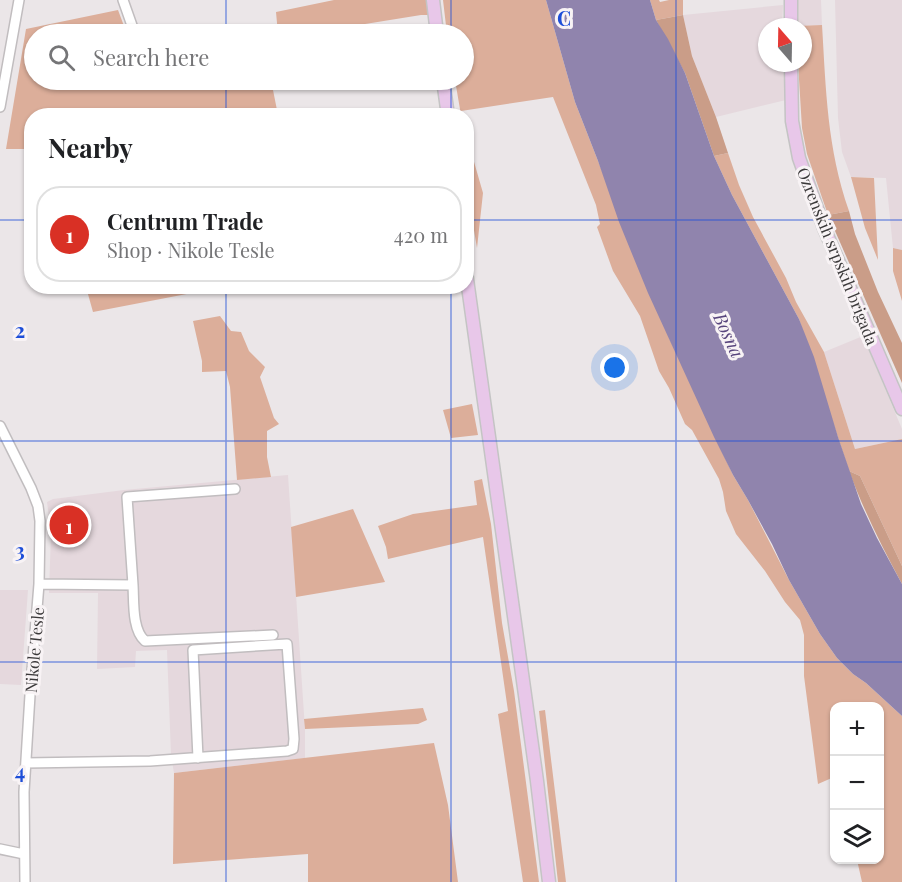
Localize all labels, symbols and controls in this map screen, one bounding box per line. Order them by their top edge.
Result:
text: C [557,4,571,31]
north arrow [758,18,812,72]
search box [24,24,474,90]
icon: search [45,41,78,74]
text: Search here [93,42,209,72]
text: Nearby [48,130,133,165]
street label: Ozrenskih srpskih brigada [793,164,883,348]
text: Centrum Trade [107,206,263,236]
text: 1 [66,221,73,248]
text: 420 m [394,221,448,248]
text: Shop · Nikole Tesle [107,236,275,263]
water label: Bosna [708,308,750,361]
text: 2 [15,316,25,343]
your location [600,353,629,382]
pin: 1 [50,502,88,548]
text: 3 [15,536,25,563]
street label: Nikole Tesle [20,606,48,694]
map controls [830,702,884,864]
button: + [830,702,884,756]
button: − [830,756,884,810]
text: 4 [15,757,25,784]
button: layers [830,810,884,864]

